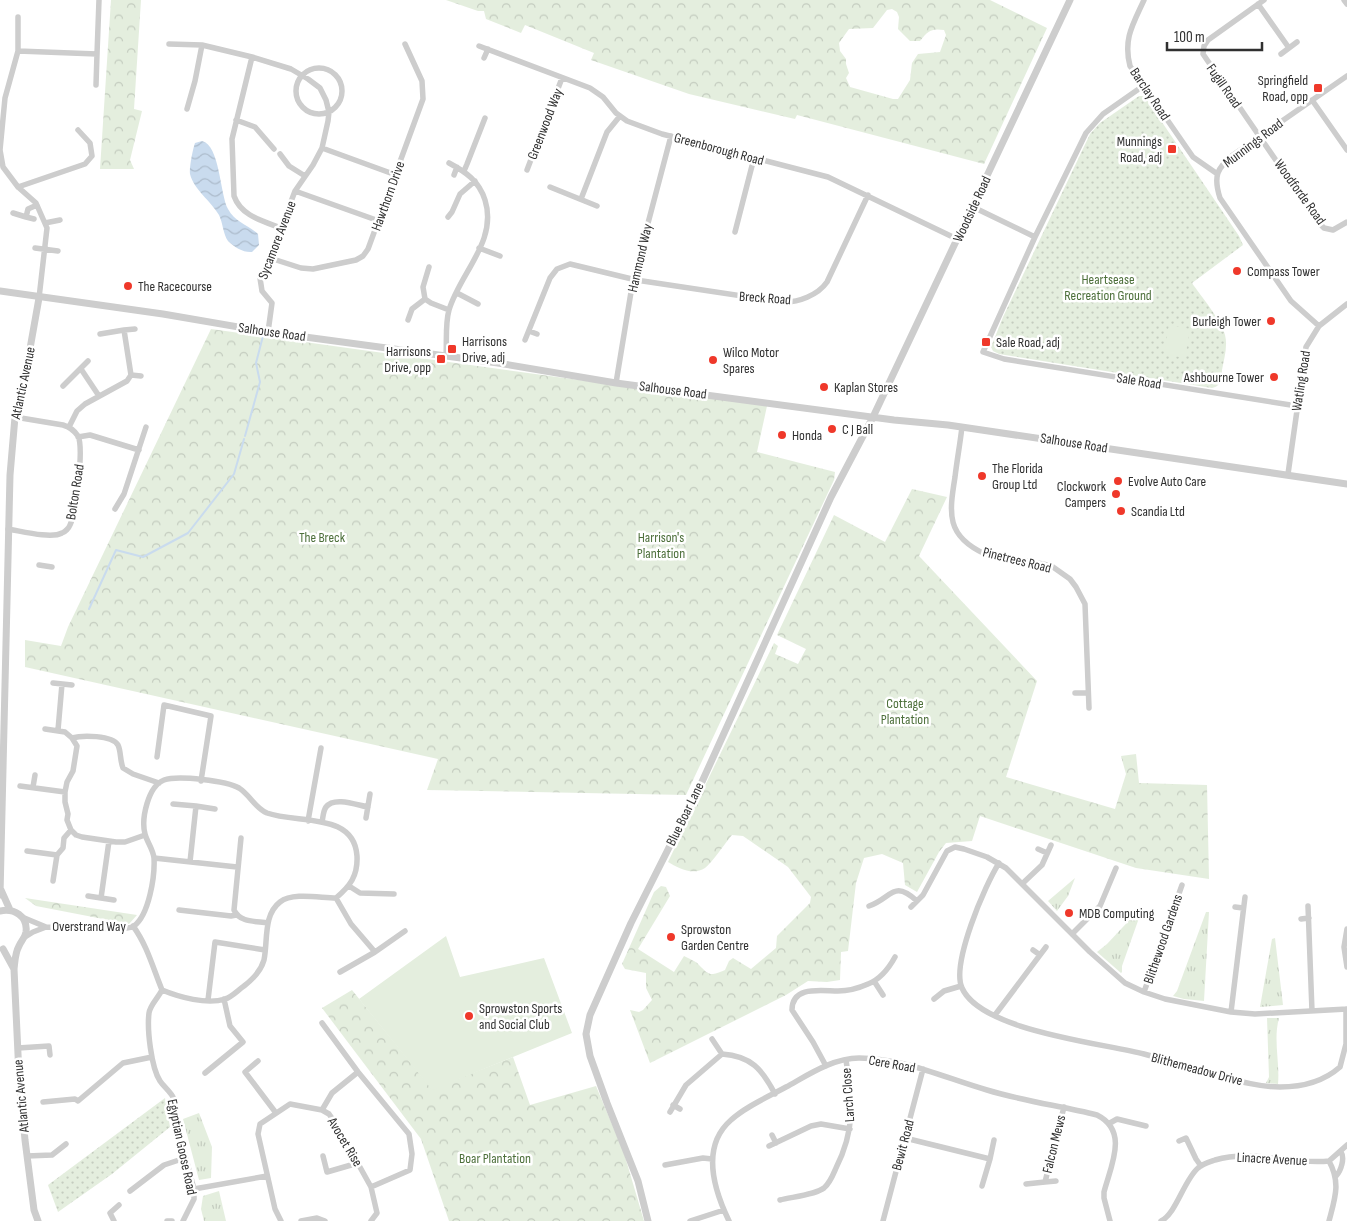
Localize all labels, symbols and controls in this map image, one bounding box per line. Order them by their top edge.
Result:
scale bar [1167,20,1262,52]
text: 100 m [1174,28,1205,47]
street label: Fugill Road [1203,61,1245,112]
street label: Barclay Road [1126,64,1174,124]
place label: Springfield Road, opp [1258,72,1308,105]
marker: Springfield Road, opp [1312,82,1324,94]
street label: Greenwood Way [524,85,567,162]
street label: Munnings Road [1220,115,1287,171]
street label: Greenborough Road [672,129,766,169]
place label: Munnings Road, adj [1117,133,1162,166]
marker: Munnings Road, adj [1166,143,1178,155]
street label: Woodforde Road [1271,156,1330,228]
street label: Hawthorn Drive [368,159,408,233]
street label: Woodside Road [949,173,995,245]
street label: Sycamore Avenue [254,198,300,282]
street label: Hammond Way [624,222,656,294]
place label: Compass Tower [1247,263,1320,280]
marker: Compass Tower [1231,265,1243,277]
park label: Heartsease Recreation Ground [1064,271,1152,304]
place label: The Racecourse [138,278,212,295]
marker: The Racecourse [122,280,134,292]
street label: Breck Road [738,288,792,308]
place label: Burleigh Tower [1192,313,1261,330]
marker: Burleigh Tower [1265,315,1277,327]
street label: Salhouse Road [237,319,307,345]
place label: Harrisons Drive, adj [462,333,507,366]
place label: Sale Road, adj [996,334,1060,351]
marker: Sale Road, adj [980,336,992,348]
place label: Harrisons Drive, opp [384,343,431,376]
marker: Harrisons Drive, adj [446,343,458,355]
place label: Wilco Motor Spares [723,344,779,377]
street label: Atlantic Avenue [7,345,39,422]
street label: Watling Road [1288,349,1314,412]
marker: Harrisons Drive, opp [435,353,447,365]
marker: Wilco Motor Spares [707,354,719,366]
street label: Sale Road [1115,369,1163,393]
place label: Ashbourne Tower [1183,369,1264,386]
marker: Ashbourne Tower [1268,371,1280,383]
street label: Salhouse Road [638,377,708,403]
place label: Kaplan Stores [834,379,898,396]
marker: Kaplan Stores [818,381,830,393]
place label: C J Ball [842,421,873,438]
marker: C J Ball [826,423,838,435]
place label: Honda [792,427,822,444]
marker: Honda [776,429,788,441]
street label: Salhouse Road [1039,429,1109,457]
place label: The Florida Group Ltd [992,460,1043,493]
street label: Bolton Road [62,463,88,521]
marker: The Florida Group Ltd [976,470,988,482]
place label: Evolve Auto Care [1128,473,1206,490]
marker: Evolve Auto Care [1112,475,1124,487]
place label: Clockwork Campers [1057,478,1107,511]
marker: Clockwork Campers [1110,488,1122,500]
place label: Scandia Ltd [1131,503,1185,520]
marker: Scandia Ltd [1115,505,1127,517]
park label: The Breck [299,529,346,546]
park label: Harrison's Plantation [637,529,685,562]
street label: Pinetrees Road [981,543,1053,577]
park label: Cottage Plantation [881,695,929,728]
street label: Blue Boar Lane [662,780,708,848]
street label: Blithewood Gardens [1140,892,1186,986]
place label: MDB Computing [1079,905,1155,922]
marker: MDB Computing [1063,907,1075,919]
street label: Overstrand Way [52,918,126,935]
place label: Sprowston Garden Centre [681,921,749,954]
marker: Sprowston Garden Centre [665,931,677,943]
place label: Sprowston Sports and Social Club [479,1000,562,1033]
marker: Sprowston Sports and Social Club [463,1010,475,1022]
street label: Blithemeadow Drive [1150,1049,1244,1089]
street label: Cere Road [867,1052,917,1077]
street label: Atlantic Avenue [9,1059,33,1134]
street label: Larch Close [838,1067,858,1123]
street label: Egyptian Goose Road [164,1097,200,1197]
street label: Avocet Rise [323,1113,366,1170]
street label: Falcon Mews [1039,1113,1069,1175]
street label: Bewit Road [888,1117,918,1172]
street label: Linacre Avenue [1236,1149,1308,1169]
park label: Boar Plantation [459,1150,531,1167]

